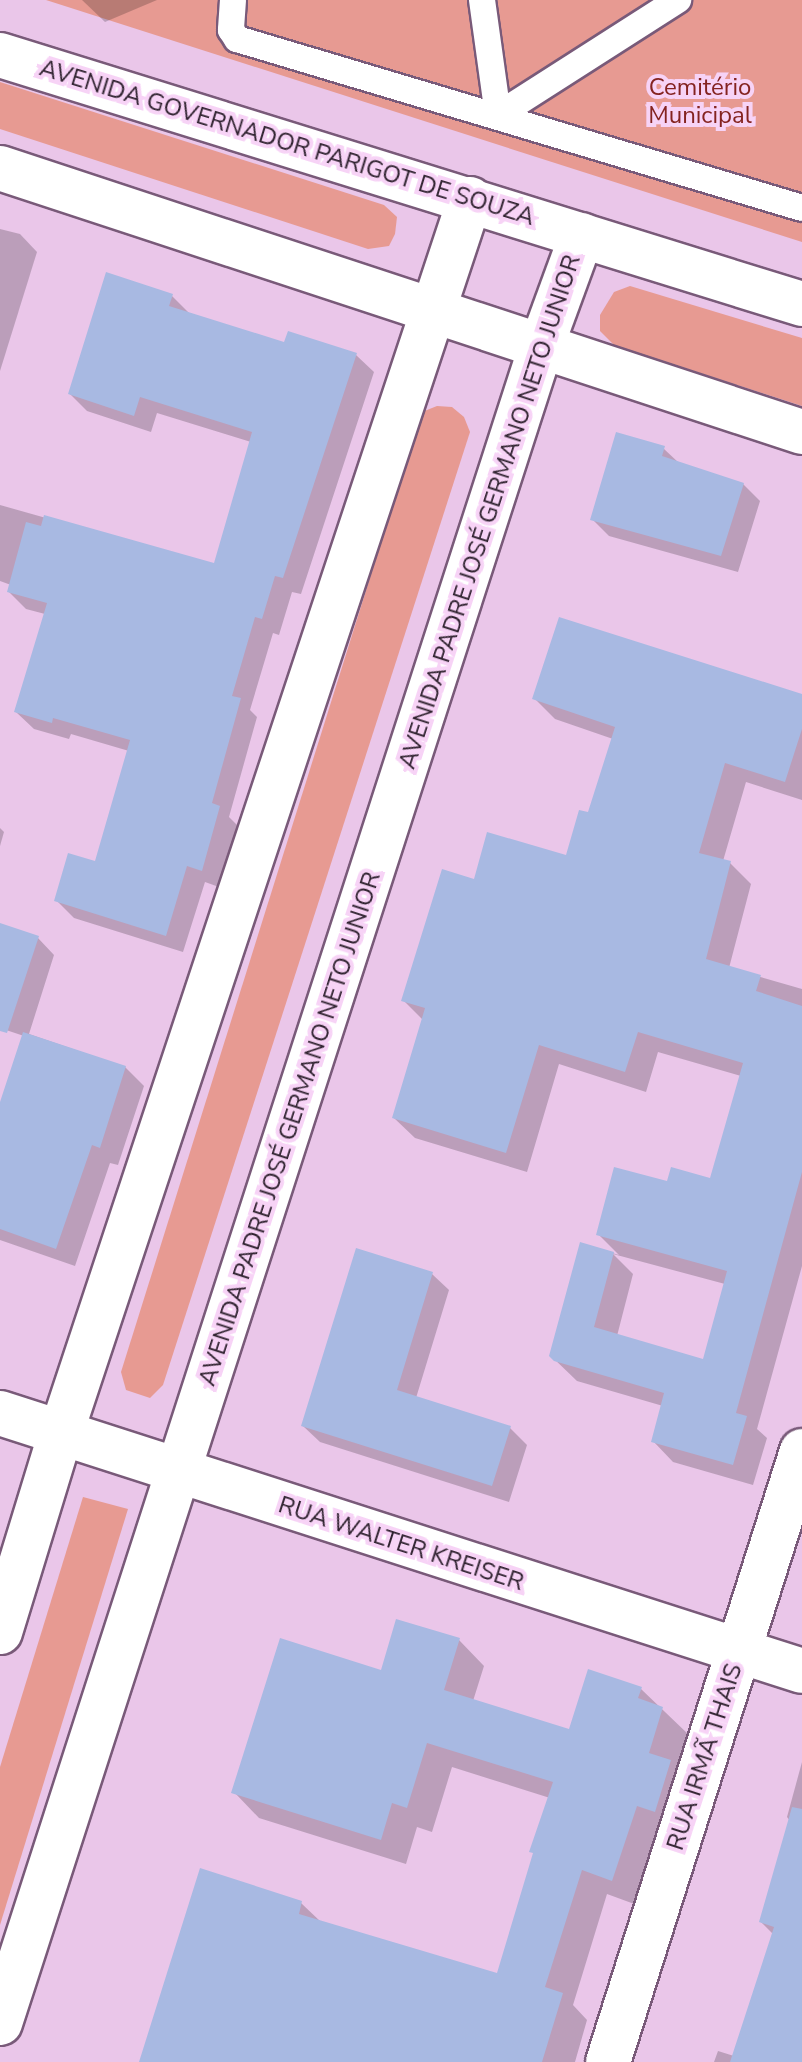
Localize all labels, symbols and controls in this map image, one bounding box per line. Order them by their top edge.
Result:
street label: AVENIDA GOVERNADOR PARIGOT DE SOUZA [36,54,538,232]
park label: Cemitério Municipal [648,74,752,130]
street label: AVENIDA PADRE JOSÉ GERMANO NETO JUNIOR [393,251,587,773]
street label: AVENIDA PADRE JOSÉ GERMANO NETO JUNIOR [193,868,387,1390]
street label: RUA WALTER KREISER [275,1491,527,1597]
street label: RUA IRMÃ THAIS [661,1660,749,1854]

